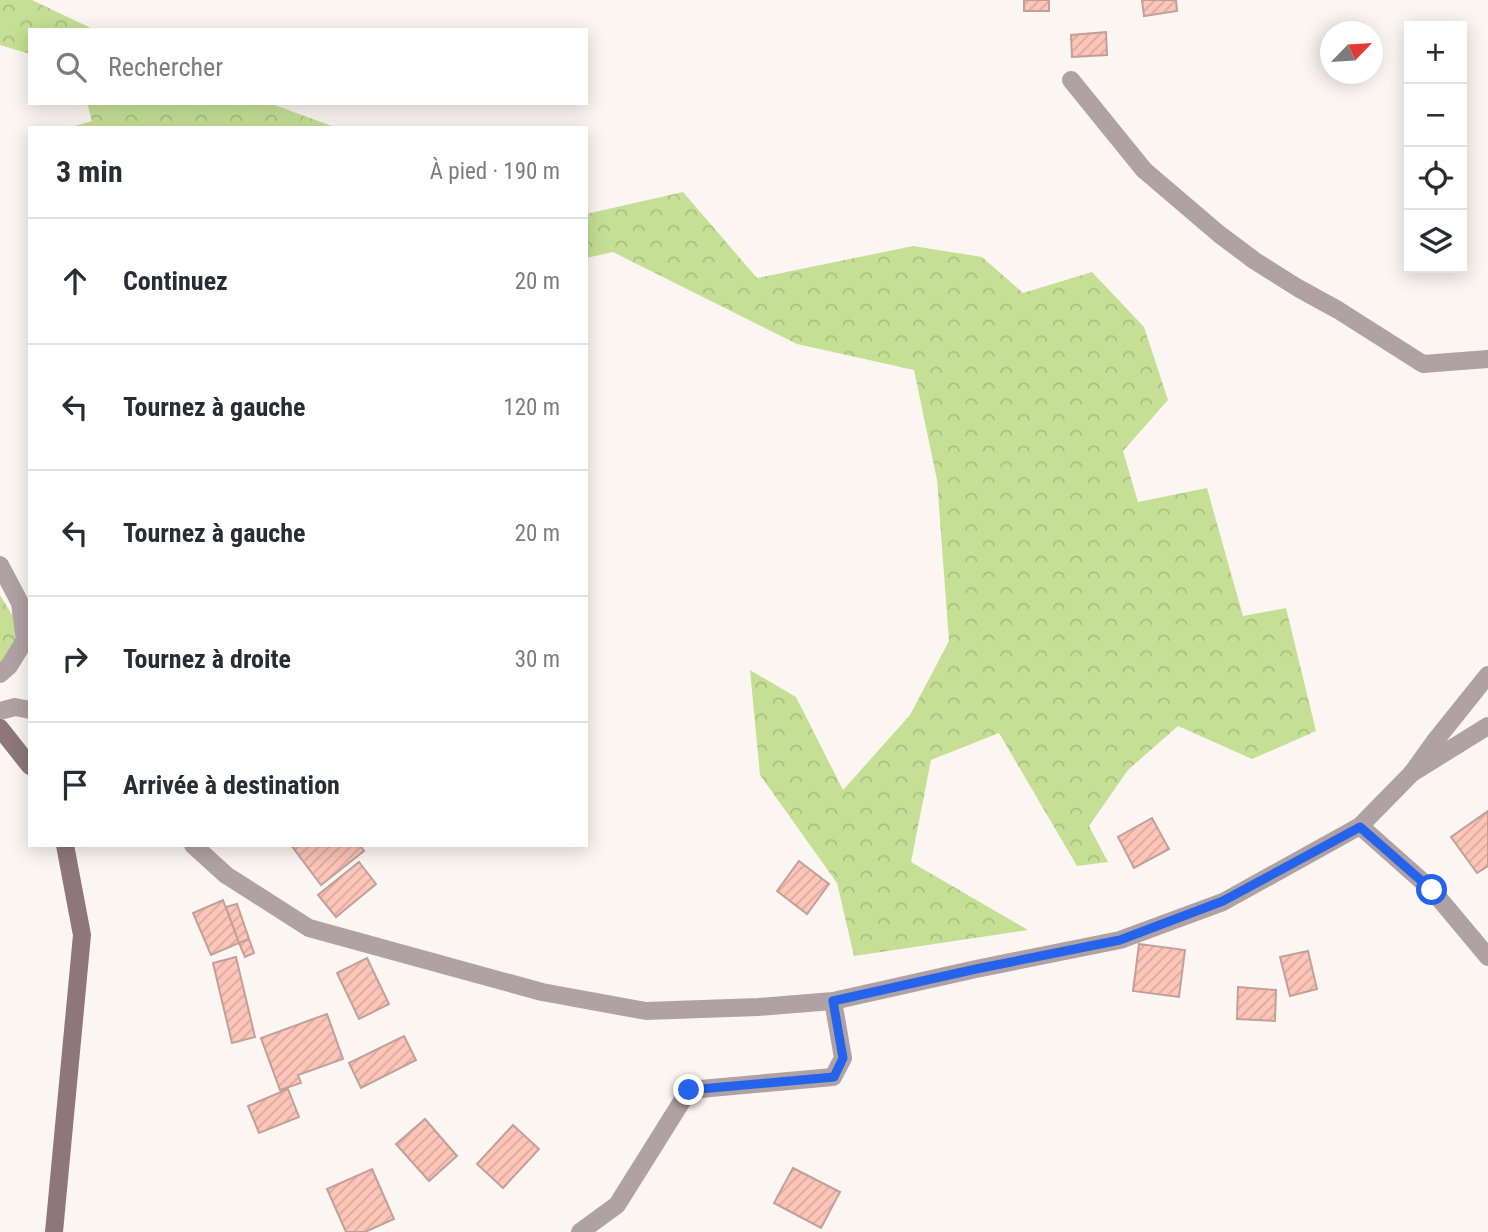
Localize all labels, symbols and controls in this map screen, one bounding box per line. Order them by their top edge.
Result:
north arrow [1320,21,1383,84]
map controls [1404,21,1467,273]
button: + [1404,21,1467,84]
search box [28,28,588,105]
icon: search [52,48,90,86]
text: Rechercher [108,52,223,82]
button: − [1404,84,1467,147]
button: locate [1404,147,1467,210]
text: 3 min [56,154,123,189]
text: À pied · 190 m [430,158,560,185]
button: layers [1404,210,1467,273]
icon: ahead [56,262,94,300]
text: Continuez [123,266,228,296]
text: 20 m [515,268,560,295]
icon: left [56,388,94,426]
text: Tournez à gauche [123,392,305,422]
text: 120 m [503,394,560,421]
icon: left [56,514,94,552]
text: Tournez à gauche [123,518,305,548]
text: 20 m [515,520,560,547]
icon: right [56,640,94,678]
text: Tournez à droite [123,644,291,674]
text: 30 m [515,646,560,673]
icon: arrive [56,766,94,804]
text: Arrivée à destination [123,770,340,800]
route start [1416,874,1447,905]
route end [673,1074,704,1105]

